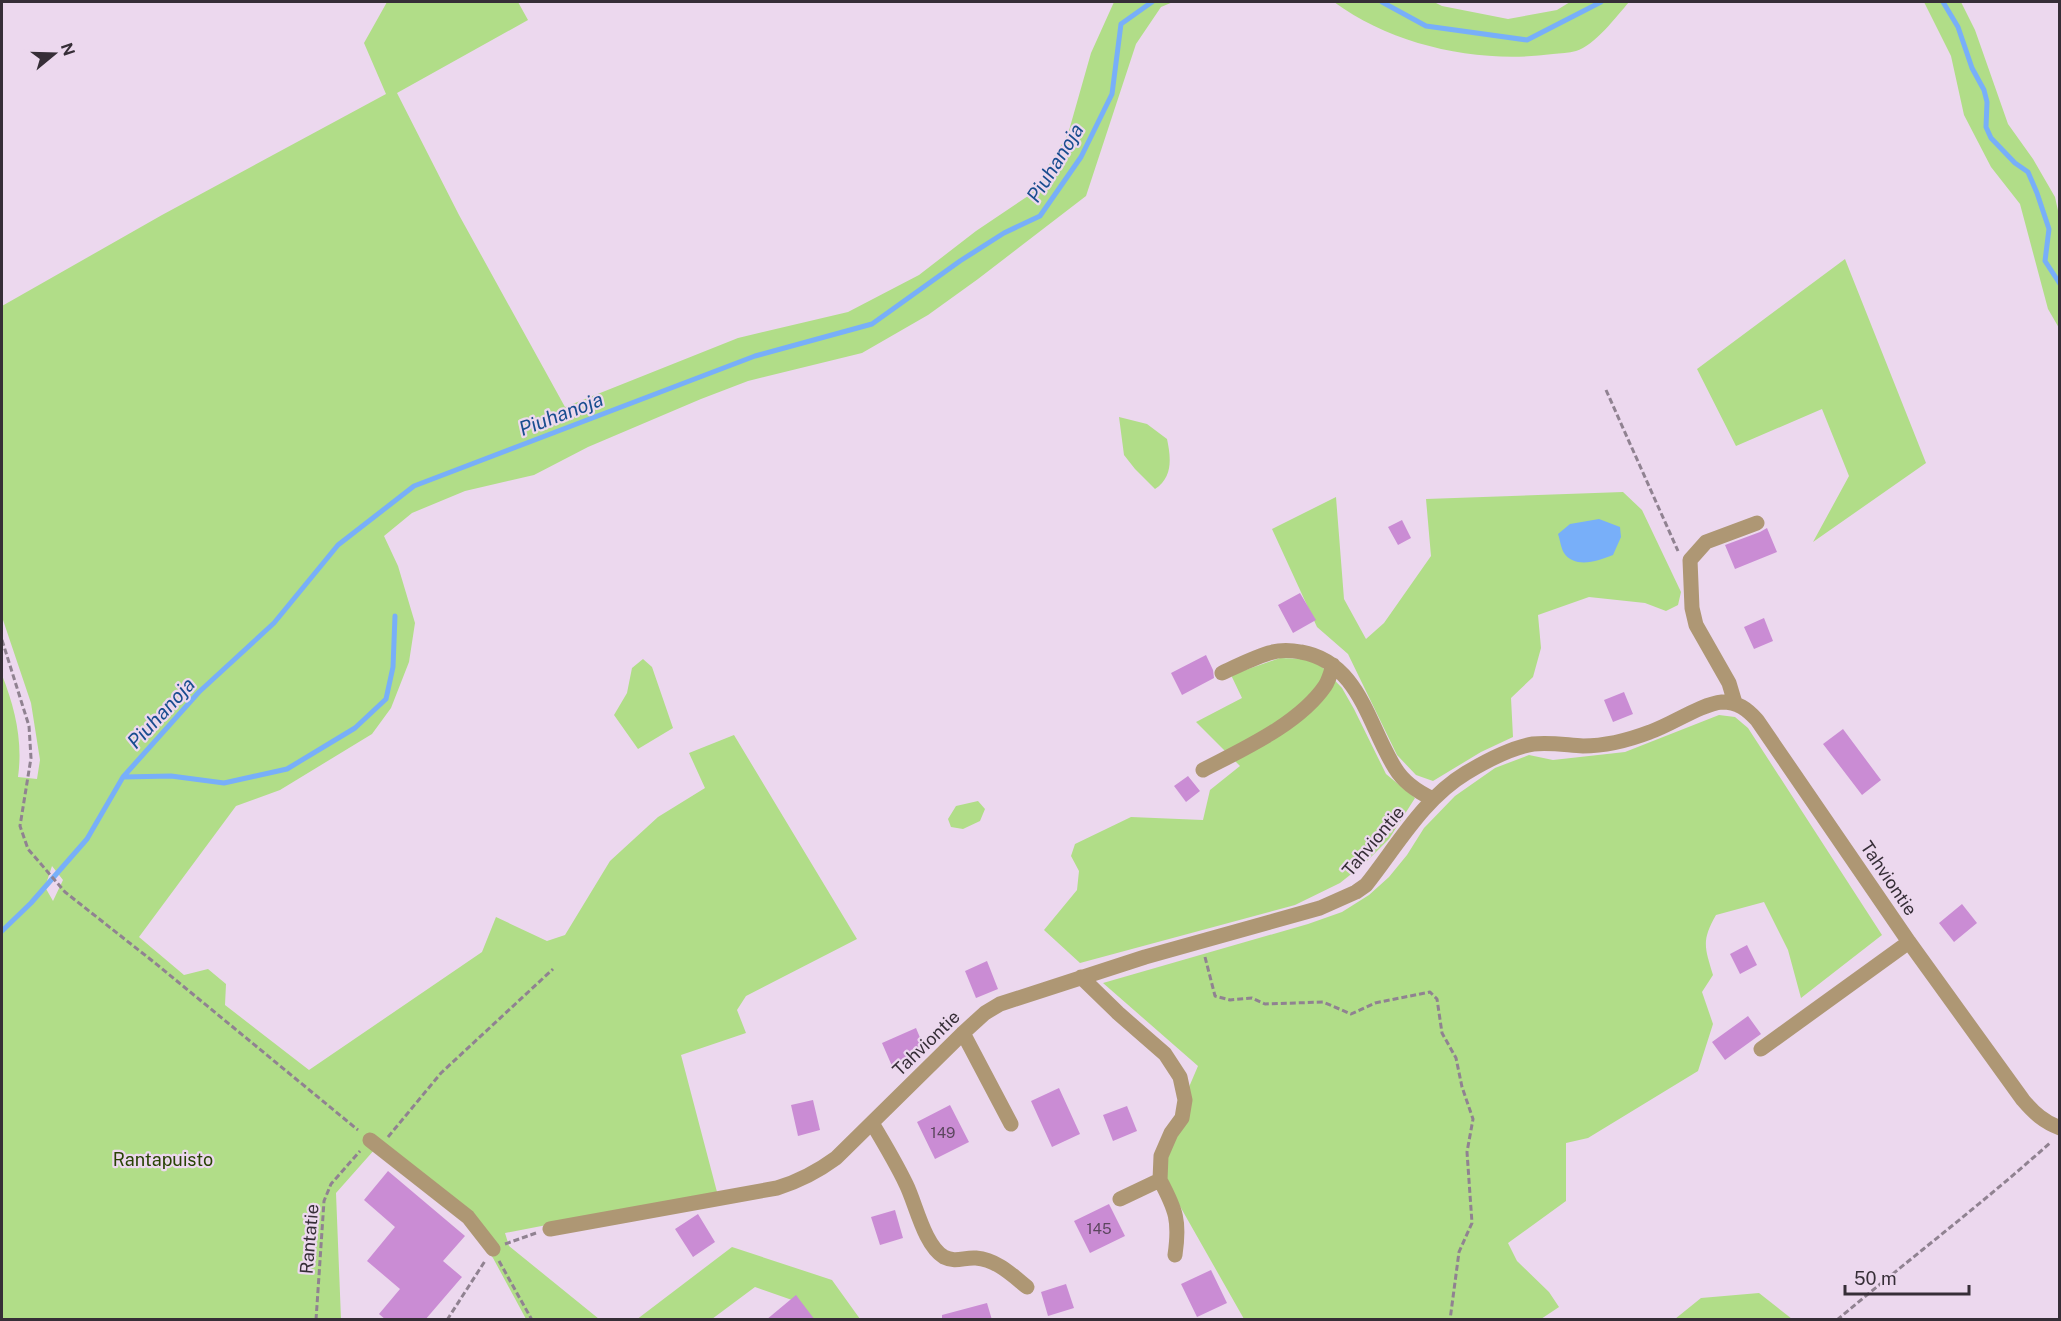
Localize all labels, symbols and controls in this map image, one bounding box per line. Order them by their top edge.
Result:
north arrow [24,24,84,84]
text: N [57,40,79,58]
water label: Piuhanoja [1021,119,1089,207]
water label: Piuhanoja [516,387,606,441]
water label: Piuhanoja [122,673,200,753]
street label: Tahviontie [1338,802,1408,880]
street label: Tahviontie [1857,837,1921,919]
street label: Tahviontie [888,1006,964,1080]
house number: 149 [931,1124,955,1141]
park label: Rantapuisto [113,1149,213,1170]
street label: Rantatie [295,1203,323,1275]
house number: 145 [1086,1220,1112,1237]
scale bar [1845,1258,1970,1296]
text: 50 m [1854,1268,1897,1289]

